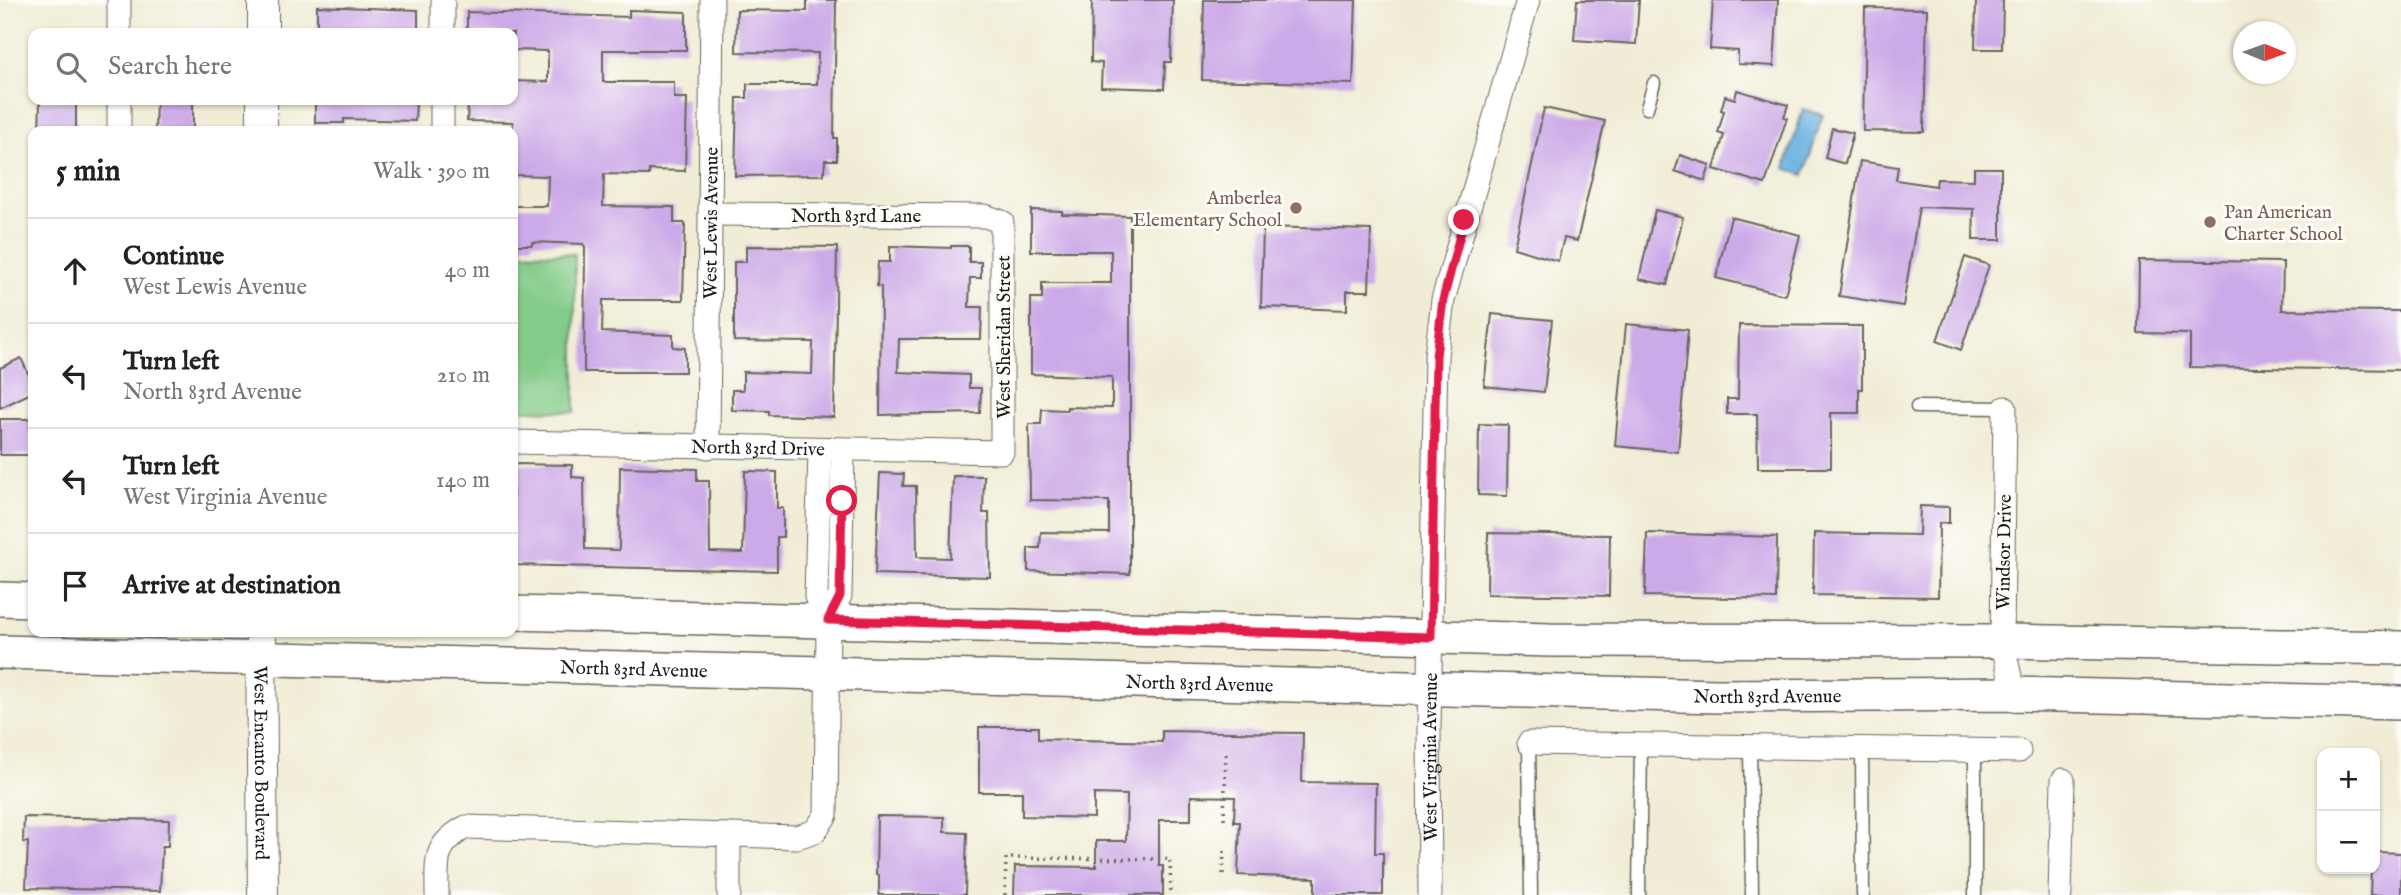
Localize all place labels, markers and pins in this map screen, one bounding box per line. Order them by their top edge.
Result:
place label: Amberlea Elementary School [1133,187,1283,233]
marker: Amberlea Elementary School [1288,200,1304,216]
place label: Pan American Charter School [2224,201,2344,247]
marker: Pan American Charter School [2202,214,2218,230]

